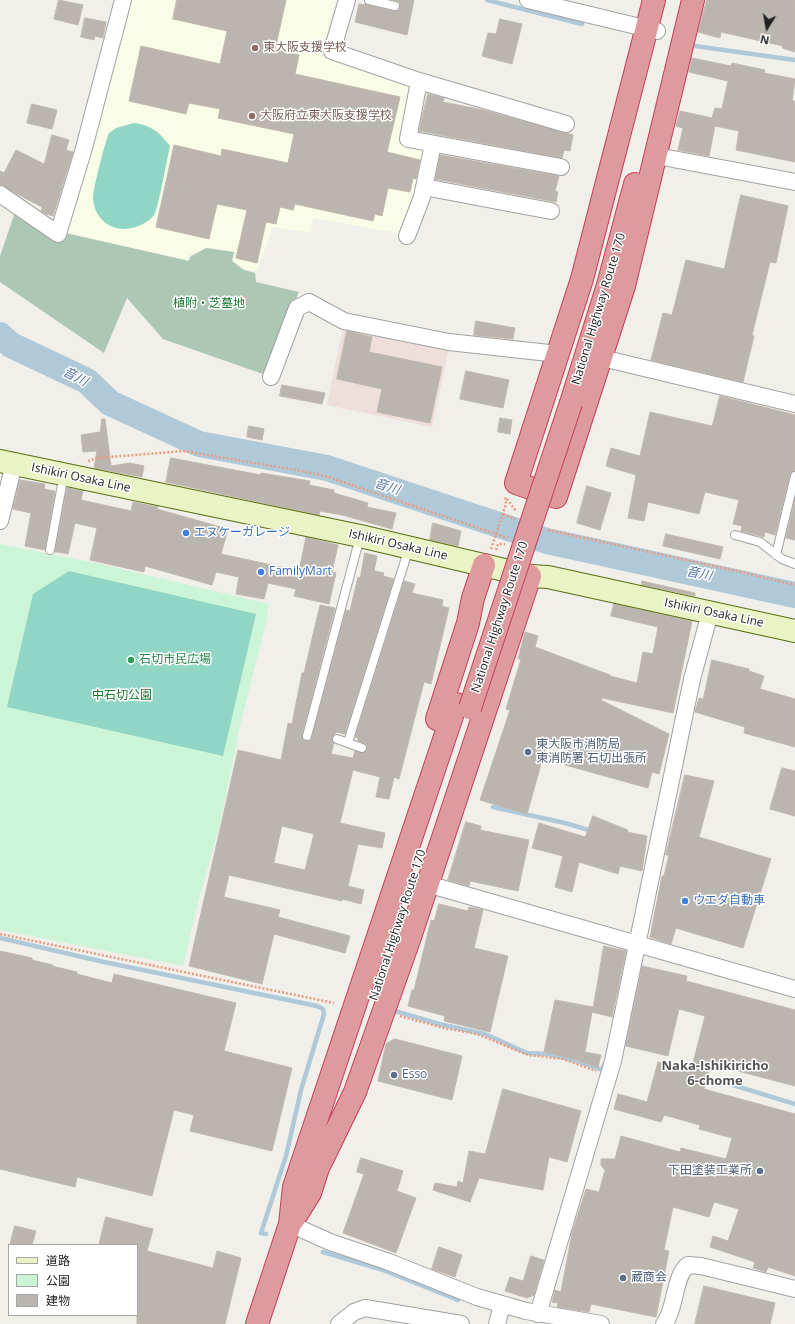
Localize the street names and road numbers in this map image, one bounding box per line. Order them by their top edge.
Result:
street label: National Highway Route 170 [569,231,629,387]
street label: Ishikiri Osaka Line [30,460,132,496]
street label: Ishikiri Osaka Line [347,527,449,563]
street label: National Highway Route 170 [469,540,531,694]
street label: Ishikiri Osaka Line [663,595,765,631]
street label: National Highway Route 170 [367,848,429,1002]

